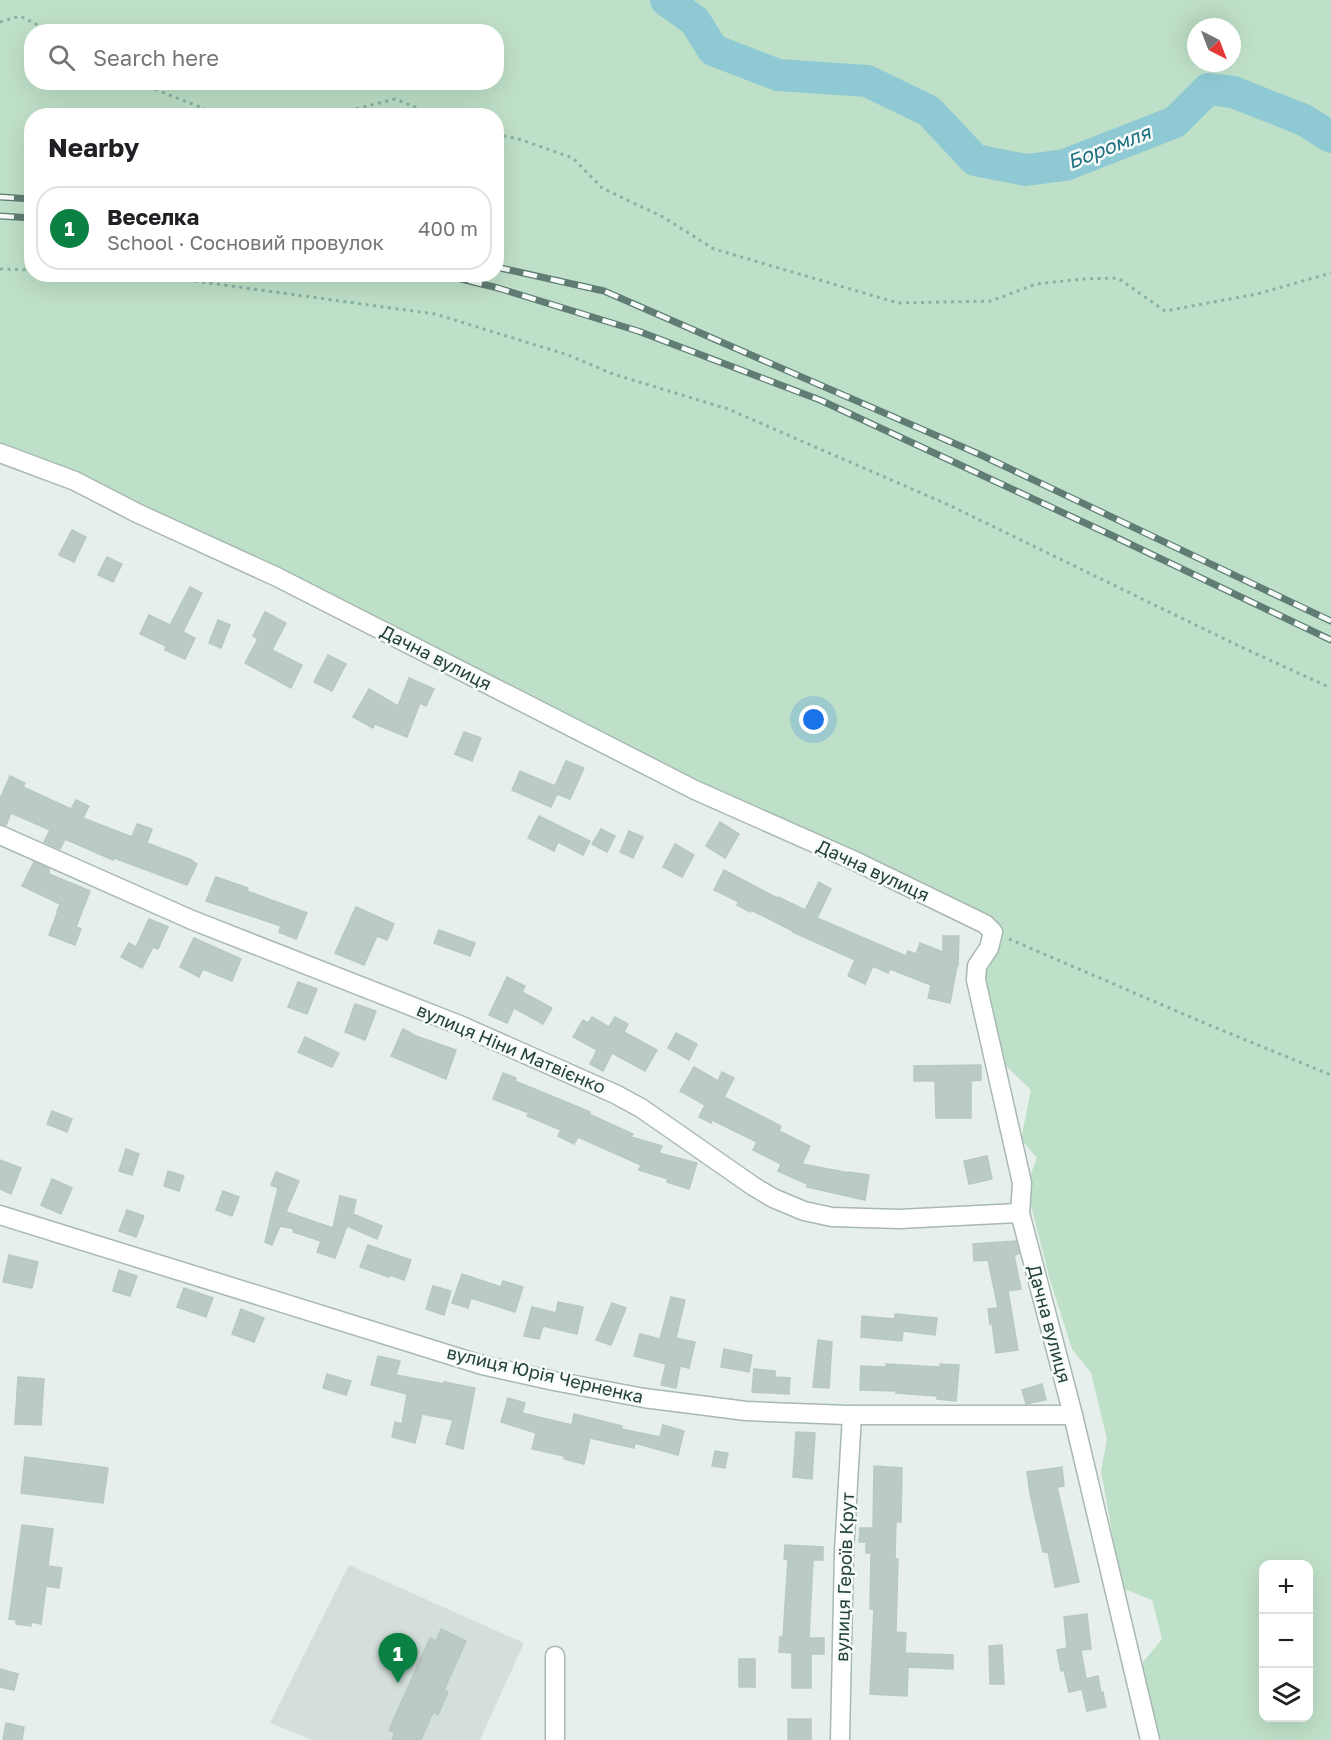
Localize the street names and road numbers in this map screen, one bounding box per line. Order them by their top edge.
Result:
street label: Дачна вулиця [377,620,496,695]
street label: Дачна вулиця [814,834,933,906]
street label: вулиця Ніни Матвієнко [414,998,609,1098]
street label: Дачна вулиця [1024,1262,1076,1385]
street label: вулиця Юрія Черненка [445,1341,646,1407]
street label: вулиця Героїв Крут [830,1492,858,1662]

